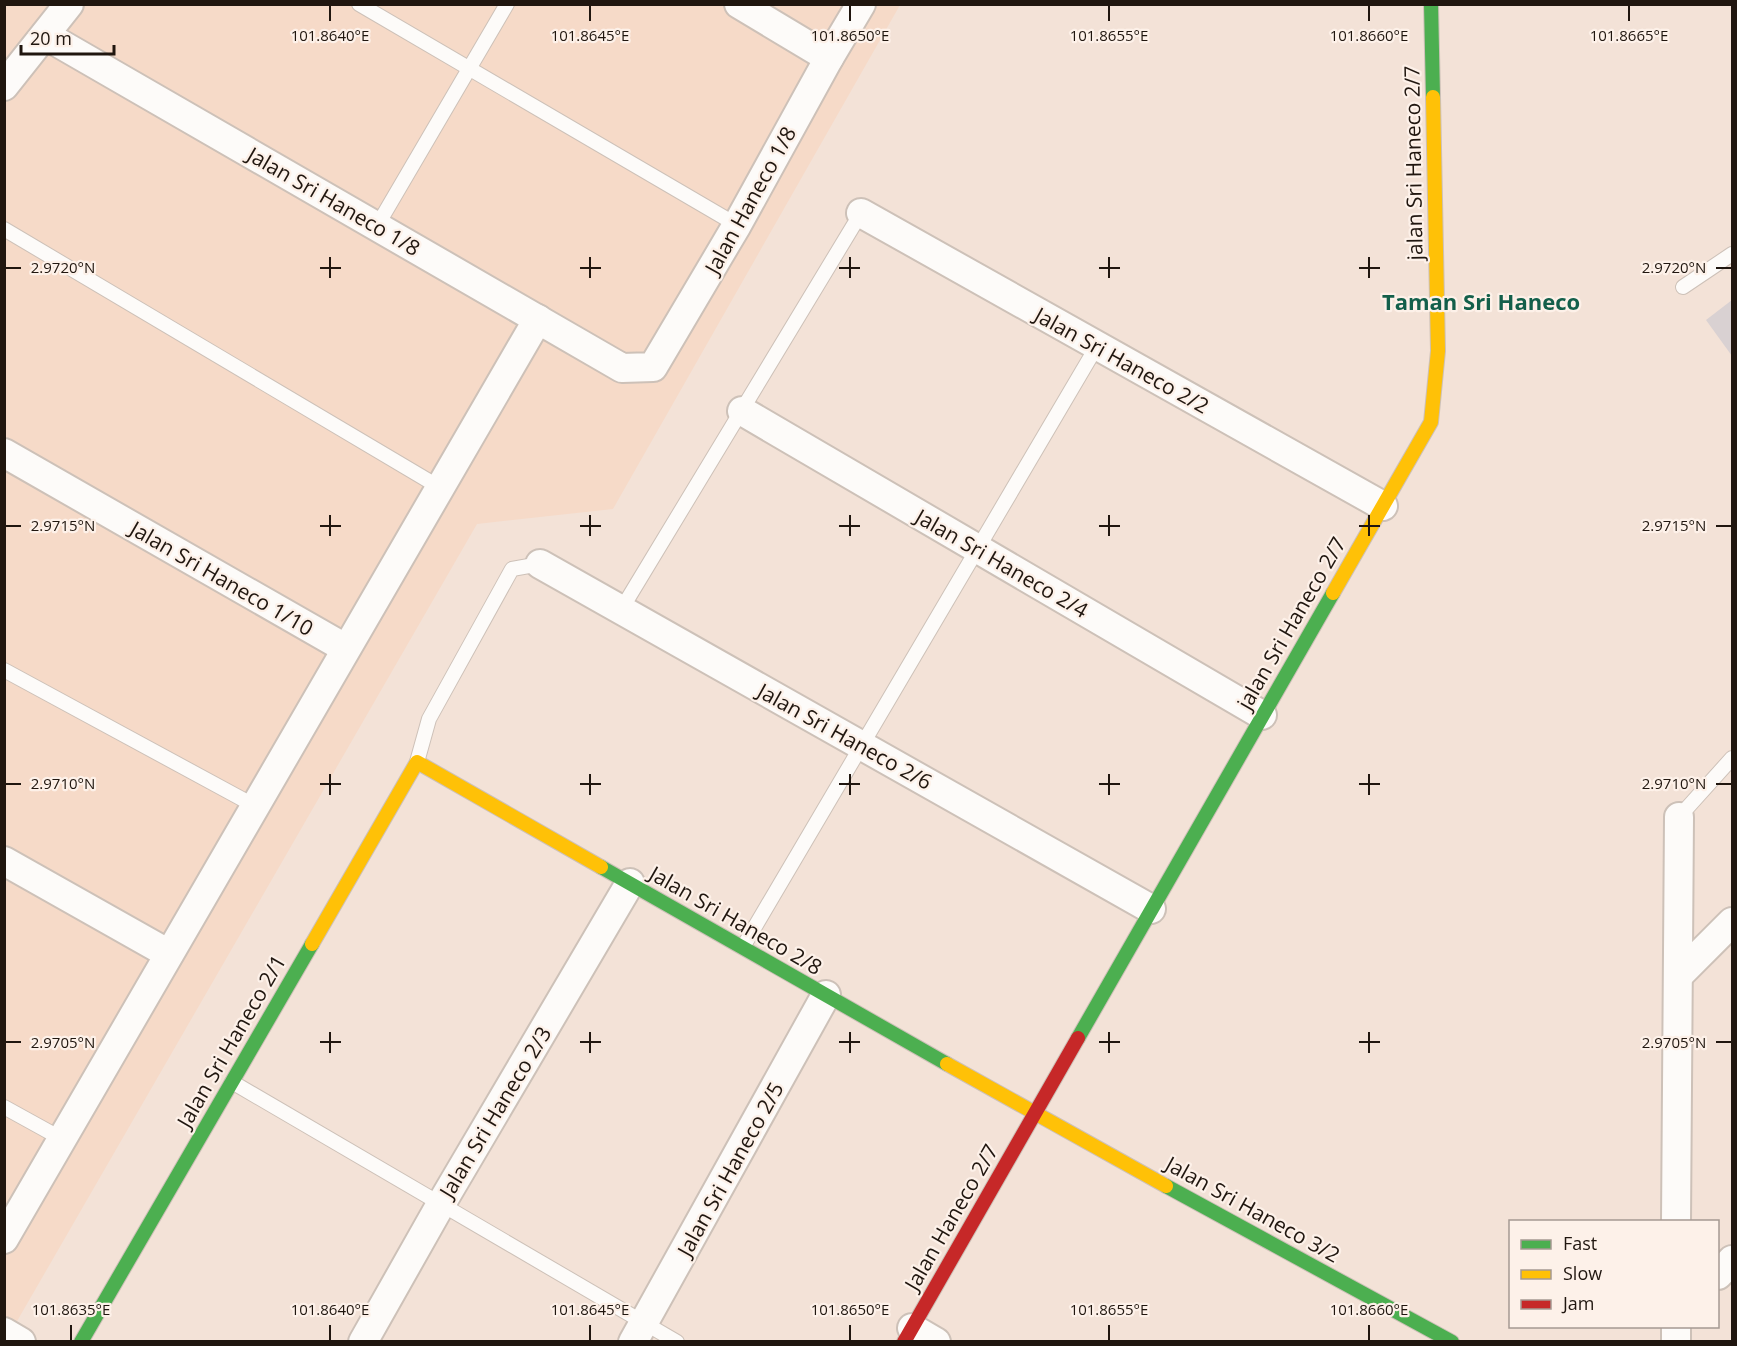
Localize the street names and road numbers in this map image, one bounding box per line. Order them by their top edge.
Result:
street label: jalan Sri Haneco 2/7 [1397,65,1429,263]
street label: Jalan Haneco 1/8 [697,121,802,280]
street label: Jalan Sri Haneco 1/8 [241,139,426,262]
street label: Jalan Sri Haneco 2/2 [1028,299,1214,420]
street label: Jalan Sri Haneco 2/4 [909,501,1094,624]
street label: Jalan Sri Haneco 1/10 [124,513,319,642]
street label: jalan Sri Haneco 2/7 [1229,532,1352,716]
street label: Jalan Sri Haneco 2/6 [751,675,937,796]
street label: Jalan Sri Haneco 2/8 [643,858,828,981]
street label: Jalan Sri Haneco 2/1 [169,949,292,1134]
street label: Jalan Sri Haneco 2/3 [432,1021,557,1205]
street label: Jalan Sri Haneco 2/5 [669,1077,790,1263]
street label: Jalan Haneco 2/7 [897,1139,1004,1297]
street label: Jalan Sri Haneco 3/2 [1159,1148,1345,1269]

